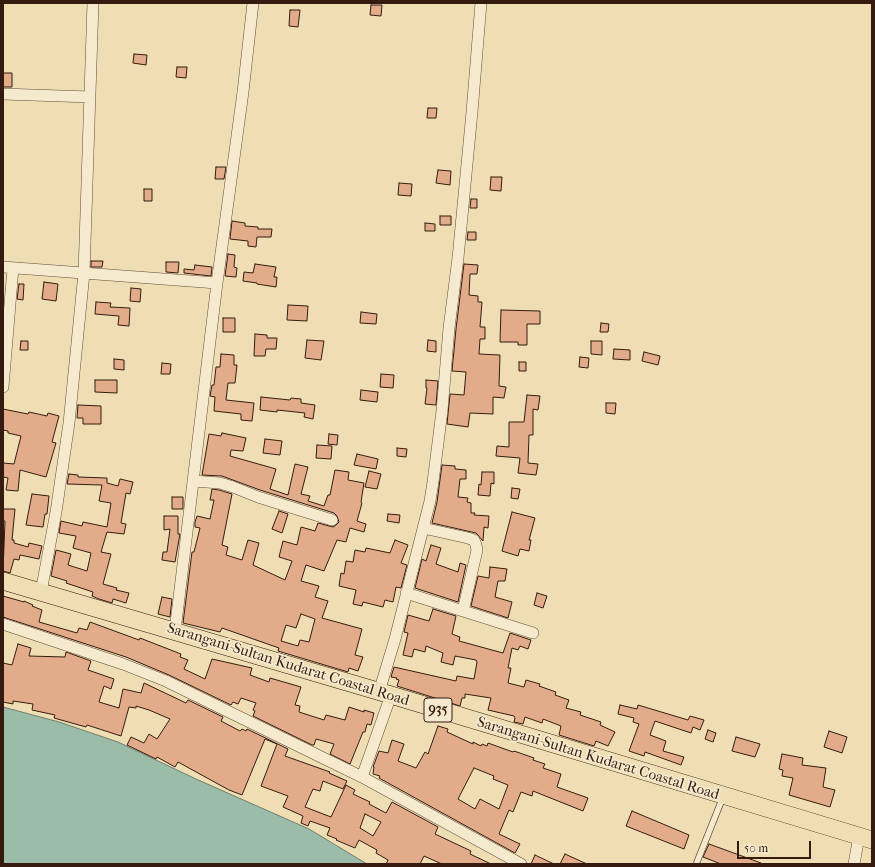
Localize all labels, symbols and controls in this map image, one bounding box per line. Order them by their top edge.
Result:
street label: Sarangani-Sultan Kudarat Coastal Road [165,619,411,711]
road number: 935 [424,698,452,722]
street label: Sarangani-Sultan Kudarat Coastal Road [475,713,721,805]
scale bar [739,833,813,859]
text: 50 m [744,841,768,855]

